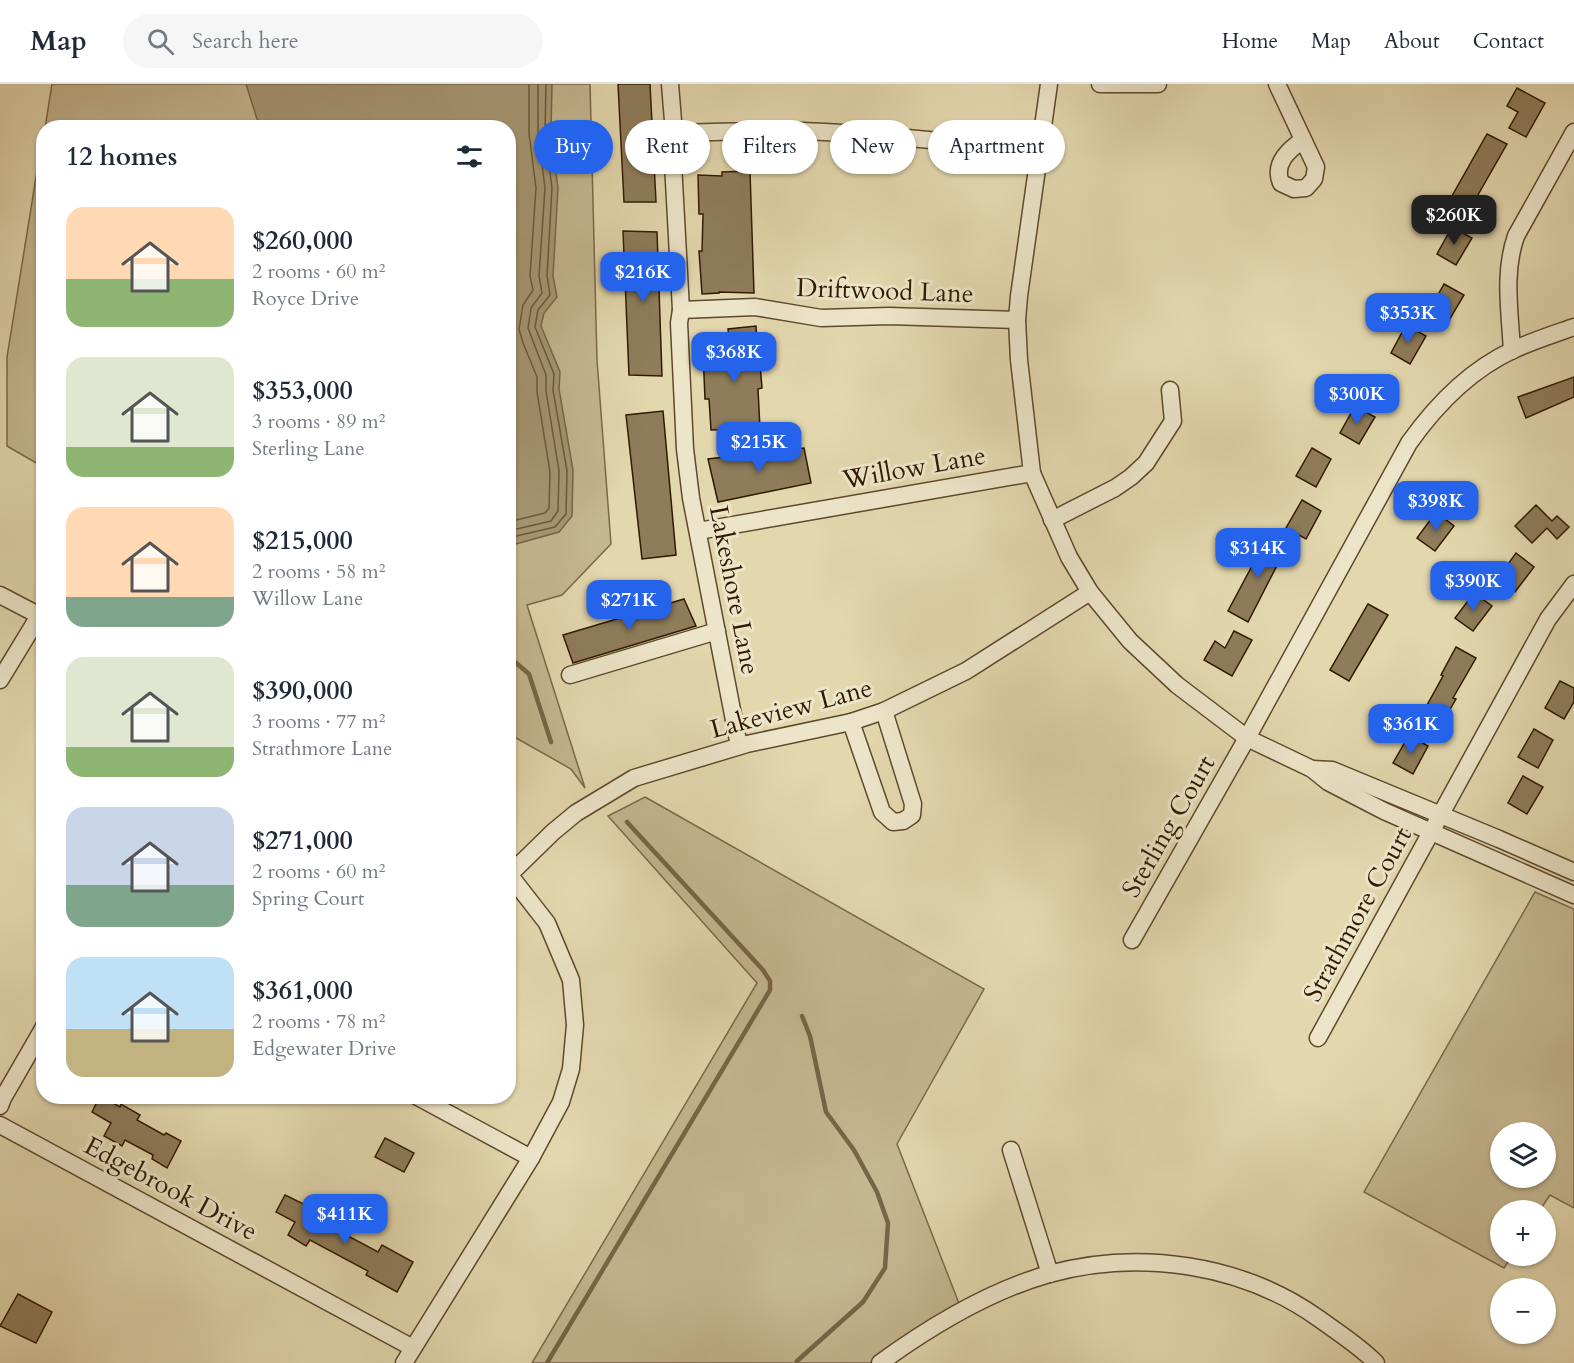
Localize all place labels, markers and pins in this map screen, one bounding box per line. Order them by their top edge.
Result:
pin: $260K [1412,195,1496,246]
pin: $216K [601,252,685,303]
pin: $353K [1366,293,1450,344]
pin: $368K [692,332,776,383]
pin: $300K [1315,374,1399,425]
pin: $215K [717,422,801,473]
pin: $398K [1394,481,1478,532]
pin: $314K [1216,528,1300,579]
pin: $390K [1431,561,1515,612]
pin: $271K [587,580,671,631]
pin: $361K [1369,704,1453,755]
pin: $411K [303,1194,387,1245]

